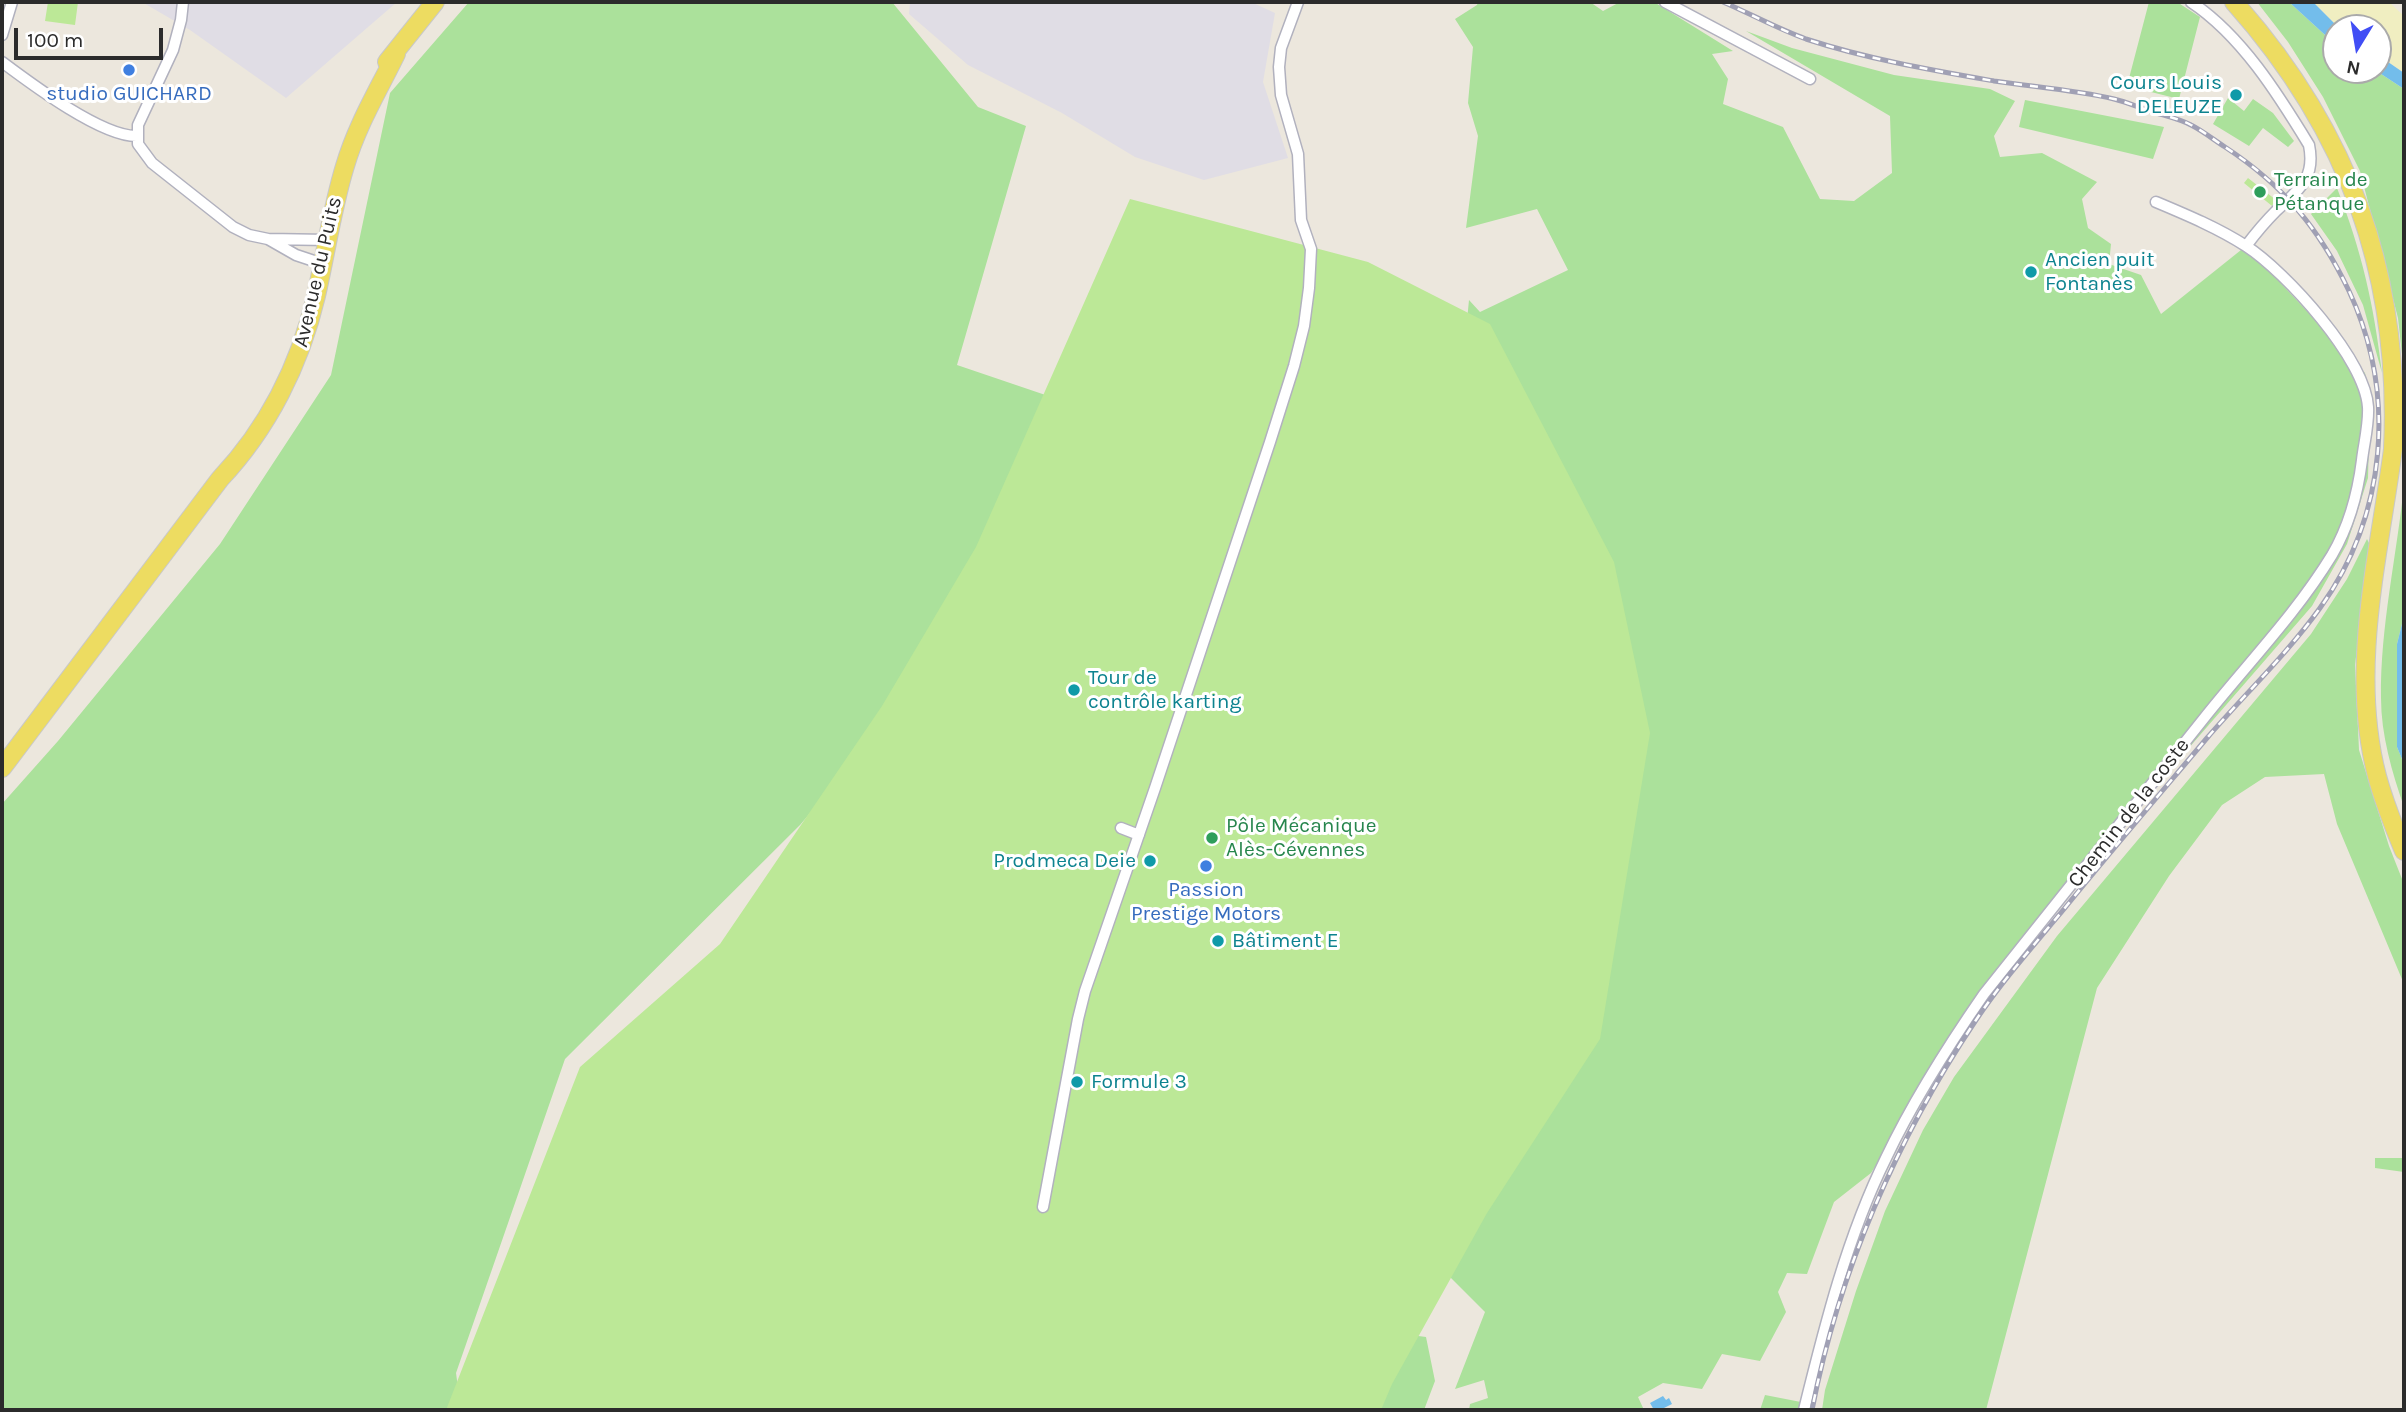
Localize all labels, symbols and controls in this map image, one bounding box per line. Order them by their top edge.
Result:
scale bar [18,14,166,58]
north arrow [2322,14,2392,84]
text: 100 m [27,28,84,52]
text: N [2345,56,2362,80]
marker: studio GUICHARD [121,62,137,78]
place label: Cours Louis DELEUZE [2110,70,2222,120]
place label: studio GUICHARD [46,81,212,107]
marker: Cours Louis DELEUZE [2228,87,2244,103]
place label: Terrain de Pétanque [2274,167,2368,217]
marker: Terrain de Pétanque [2252,184,2268,200]
street label: Avenue du Puits [288,194,348,350]
place label: Ancien puit Fontanès [2045,247,2154,297]
marker: Ancien puit Fontanès [2023,264,2039,280]
place label: Tour de contrôle karting [1088,665,1241,715]
marker: Tour de contrôle karting [1066,682,1082,698]
street label: Chemin de la coste [2063,733,2195,893]
place label: Pôle Mécanique Alès-Cévennes [1226,813,1376,863]
marker: Pôle Mécanique Alès-Cévennes [1204,830,1220,846]
place label: Prodmeca Deie [993,848,1136,874]
marker: Prodmeca Deie [1142,853,1158,869]
marker: Passion Prestige Motors [1198,858,1214,874]
place label: Passion Prestige Motors [1131,877,1281,927]
place label: Bâtiment E [1232,928,1339,954]
marker: Bâtiment E [1210,933,1226,949]
place label: Formule 3 [1091,1069,1187,1095]
marker: Formule 3 [1069,1074,1085,1090]

